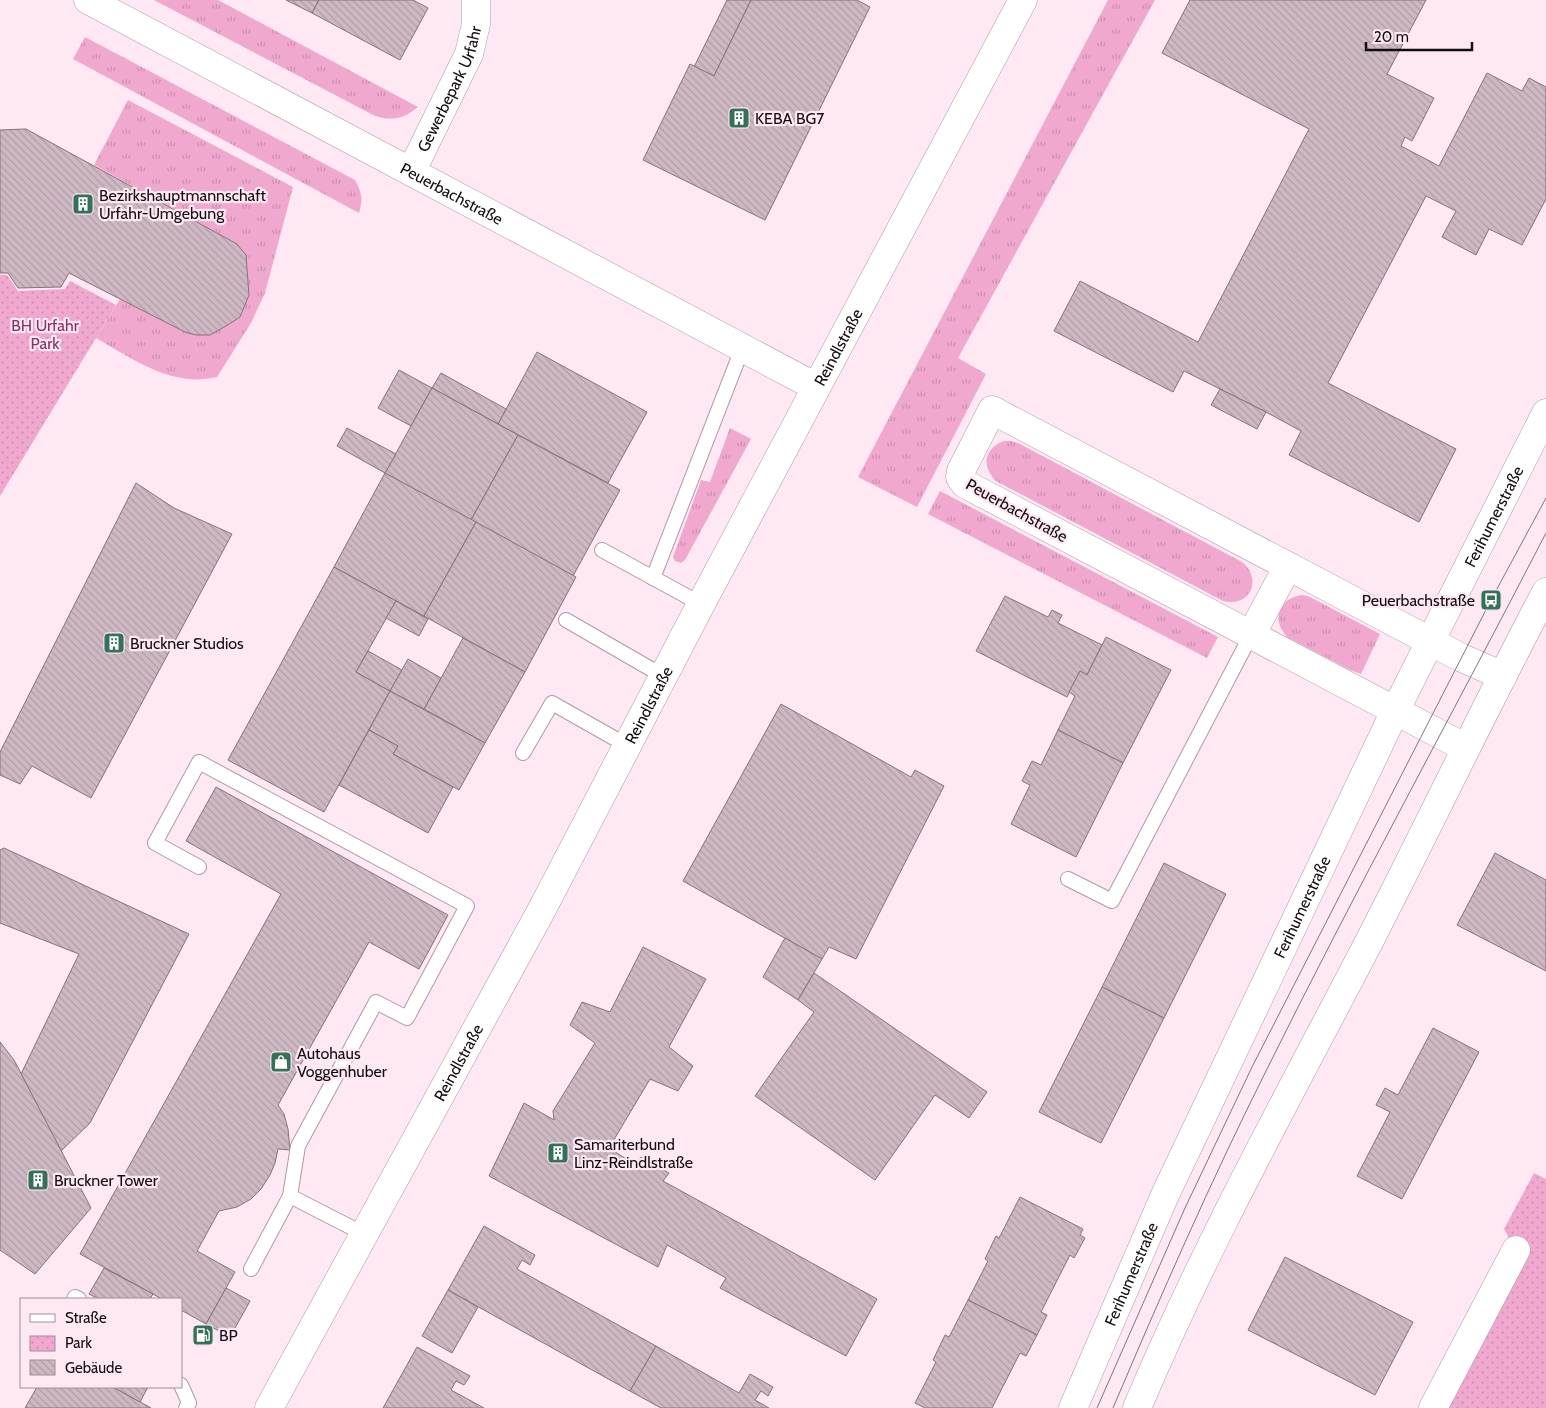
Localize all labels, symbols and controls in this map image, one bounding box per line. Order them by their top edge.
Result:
scale bar [1366,20,1472,52]
street label: Gewerbepark Urfahr [413,23,485,155]
text: 20 m [1374,28,1409,46]
building icon: KEBA BG7 [727,106,751,130]
place label: KEBA BG7 [755,109,824,128]
street label: Peuerbachstraße [397,159,506,229]
place label: Bezirkshauptmannschaft Urfahr-Umgebung [99,186,267,223]
building icon: Bezirkshauptmannschaft Urfahr-Umgebung [71,192,95,216]
street label: Reindlstraße [810,305,867,389]
park label: BH Urfahr Park [11,316,80,353]
street label: Ferihumerstraße [1461,463,1528,570]
street label: Peuerbachstraße [963,475,1071,546]
bus stop icon: Peuerbachstraße [1479,588,1503,612]
place label: Peuerbachstraße [1362,591,1475,610]
building icon: Bruckner Studios [102,631,126,655]
place label: Bruckner Studios [130,634,244,653]
street label: Reindlstraße [621,663,677,747]
street label: Ferihumerstraße [1270,853,1335,961]
street label: Reindlstraße [430,1021,487,1104]
place label: Autohaus Voggenhuber [297,1044,388,1081]
shop icon: Autohaus Voggenhuber [269,1050,293,1074]
place label: Samariterbund Linz-Reindlstraße [574,1135,693,1172]
building icon: Samariterbund Linz-Reindlstraße [546,1141,570,1165]
building icon: Bruckner Tower [26,1168,50,1192]
place label: Bruckner Tower [54,1171,159,1190]
street label: Ferihumerstraße [1101,1220,1162,1329]
legend [20,1298,182,1388]
text: Straße [65,1309,107,1327]
fuel station icon: BP [191,1323,215,1347]
place label: BP [219,1326,238,1345]
text: Park [65,1334,92,1352]
text: Gebäude [65,1359,122,1377]

